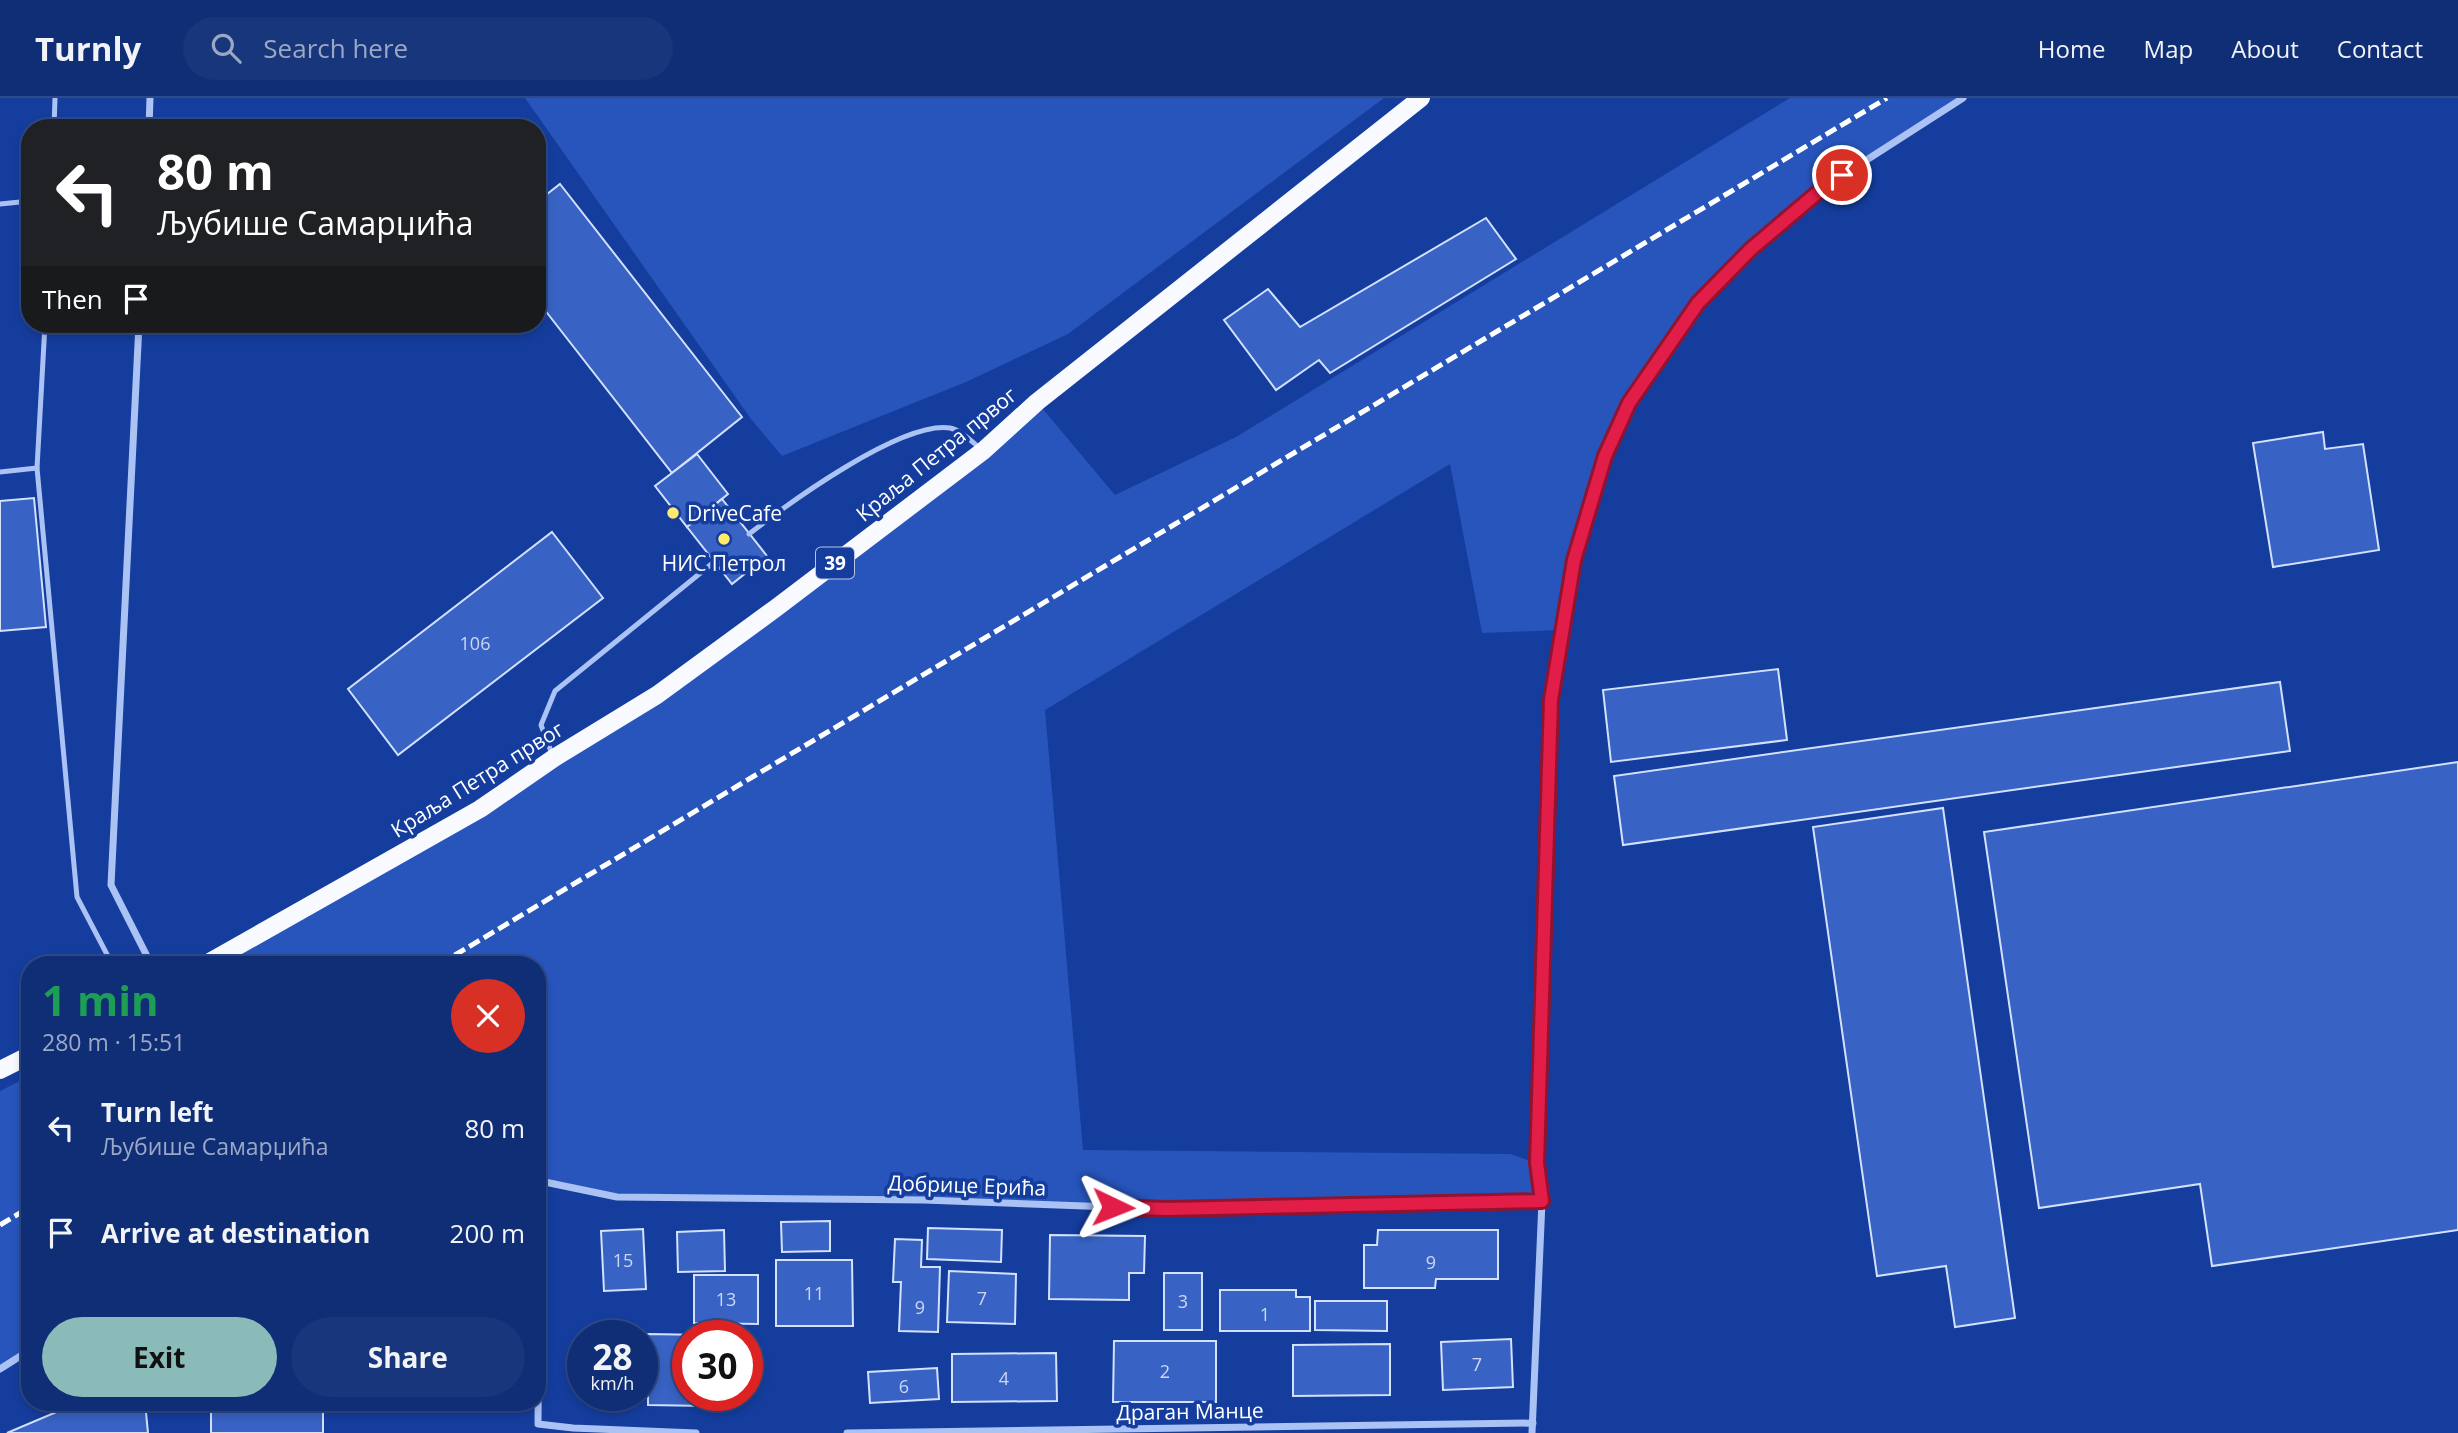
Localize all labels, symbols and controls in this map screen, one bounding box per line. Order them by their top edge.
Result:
search box [183,17,673,80]
text: Turnly [35,26,141,71]
icon: search [207,29,245,67]
text: Search here [263,30,408,66]
text: Home [2038,32,2106,65]
text: Map [2144,32,2193,65]
text: About [2231,32,2299,65]
text: Contact [2337,32,2423,65]
text: 80 m [157,138,274,204]
pin [1812,145,1872,205]
icon: left [42,147,133,238]
icon: arrive [1823,156,1861,194]
text: Љубише Самарџића [157,201,473,244]
icon: arrive [117,280,155,318]
text: Then [42,281,103,317]
street label: Краља Петра првог [850,381,1022,527]
place label: DriveCafe [687,499,782,527]
marker: DriveCafe [665,505,681,521]
marker: НИС Петрол [716,531,732,547]
road number: 39 [816,548,854,578]
place label: НИС Петрол [662,549,786,577]
house number: 106 [460,631,490,655]
street label: Краља Петра првог [385,714,569,844]
text: 1 min [42,971,159,1028]
button: close [451,979,525,1053]
text: 280 m · 15:51 [42,1026,185,1058]
text: Turn left [101,1094,213,1130]
icon: left [42,1109,80,1147]
text: 80 m [464,1110,525,1146]
text: Љубише Самарџића [101,1130,328,1162]
street label: Добрице Ерића [887,1168,1047,1202]
position arrow [1076,1170,1150,1244]
icon: arrive [42,1214,80,1252]
text: Arrive at destination [101,1215,370,1251]
text: 200 m [450,1215,525,1251]
house number: 15 [613,1248,633,1272]
house number: 9 [1426,1250,1436,1274]
house number: 11 [804,1281,824,1305]
house number: 7 [977,1286,987,1310]
house number: 13 [716,1287,736,1311]
house number: 3 [1178,1289,1188,1313]
house number: 9 [915,1295,925,1319]
house number: 1 [1260,1302,1270,1326]
button: Exit [42,1317,277,1397]
button: Share [291,1317,525,1397]
speed limit sign: 30 [672,1320,763,1411]
text: 28 [592,1333,633,1380]
house number: 7 [1472,1352,1482,1376]
house number: 2 [1160,1359,1170,1383]
house number: 4 [999,1366,1009,1390]
text: km/h [591,1371,634,1395]
house number: 6 [899,1374,909,1398]
street label: Драган Манце [1116,1396,1264,1426]

